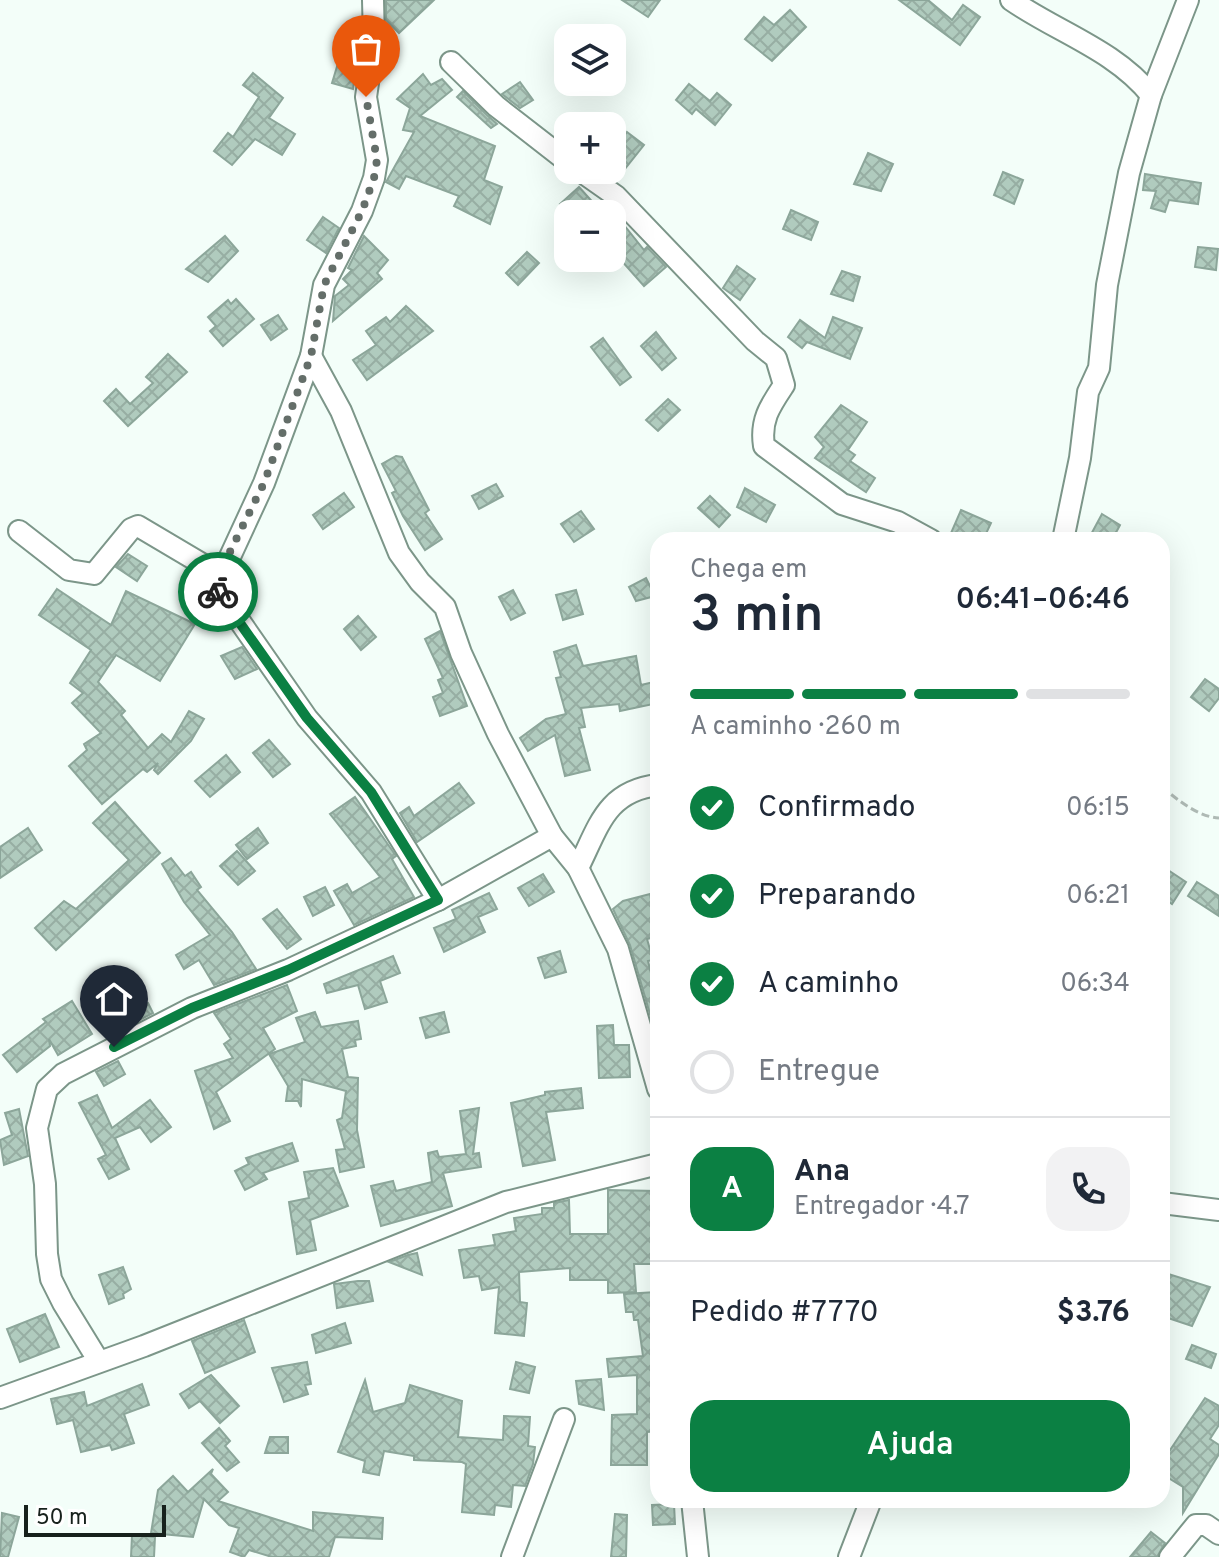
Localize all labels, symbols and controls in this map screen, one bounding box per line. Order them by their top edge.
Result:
pin [332,15,400,97]
map controls [554,24,626,272]
button: layers [554,24,626,96]
icon: bag [344,27,388,71]
button: + [554,112,626,184]
button: − [554,200,626,272]
courier [178,552,258,632]
text: Chega em [690,554,807,587]
icon: bike [196,570,240,614]
text: 06:41–06:46 [956,582,1130,619]
text: 3 min [690,584,823,650]
text: A caminho · 260 m [690,711,901,744]
icon: check [690,786,734,830]
text: Confirmado [758,790,916,827]
text: 06:15 [1066,792,1130,825]
icon: check [690,874,734,918]
text: Preparando [758,878,916,915]
text: 06:21 [1066,880,1130,913]
icon: check [690,962,734,1006]
pin [80,965,148,1047]
text: A caminho [758,966,899,1003]
text: 06:34 [1060,968,1130,1001]
icon: home [92,977,136,1021]
text: Entregue [758,1054,880,1091]
button: phone [1046,1147,1130,1231]
text: Ana [794,1154,850,1191]
text: A [721,1171,743,1208]
text: Entregador · 4.7 [794,1191,970,1224]
text: Pedido #7770 [690,1295,879,1332]
text: $3.76 [1057,1295,1130,1332]
button: Ajuda [690,1400,1130,1492]
scale bar [24,1501,166,1537]
text: 50 m [36,1505,88,1532]

